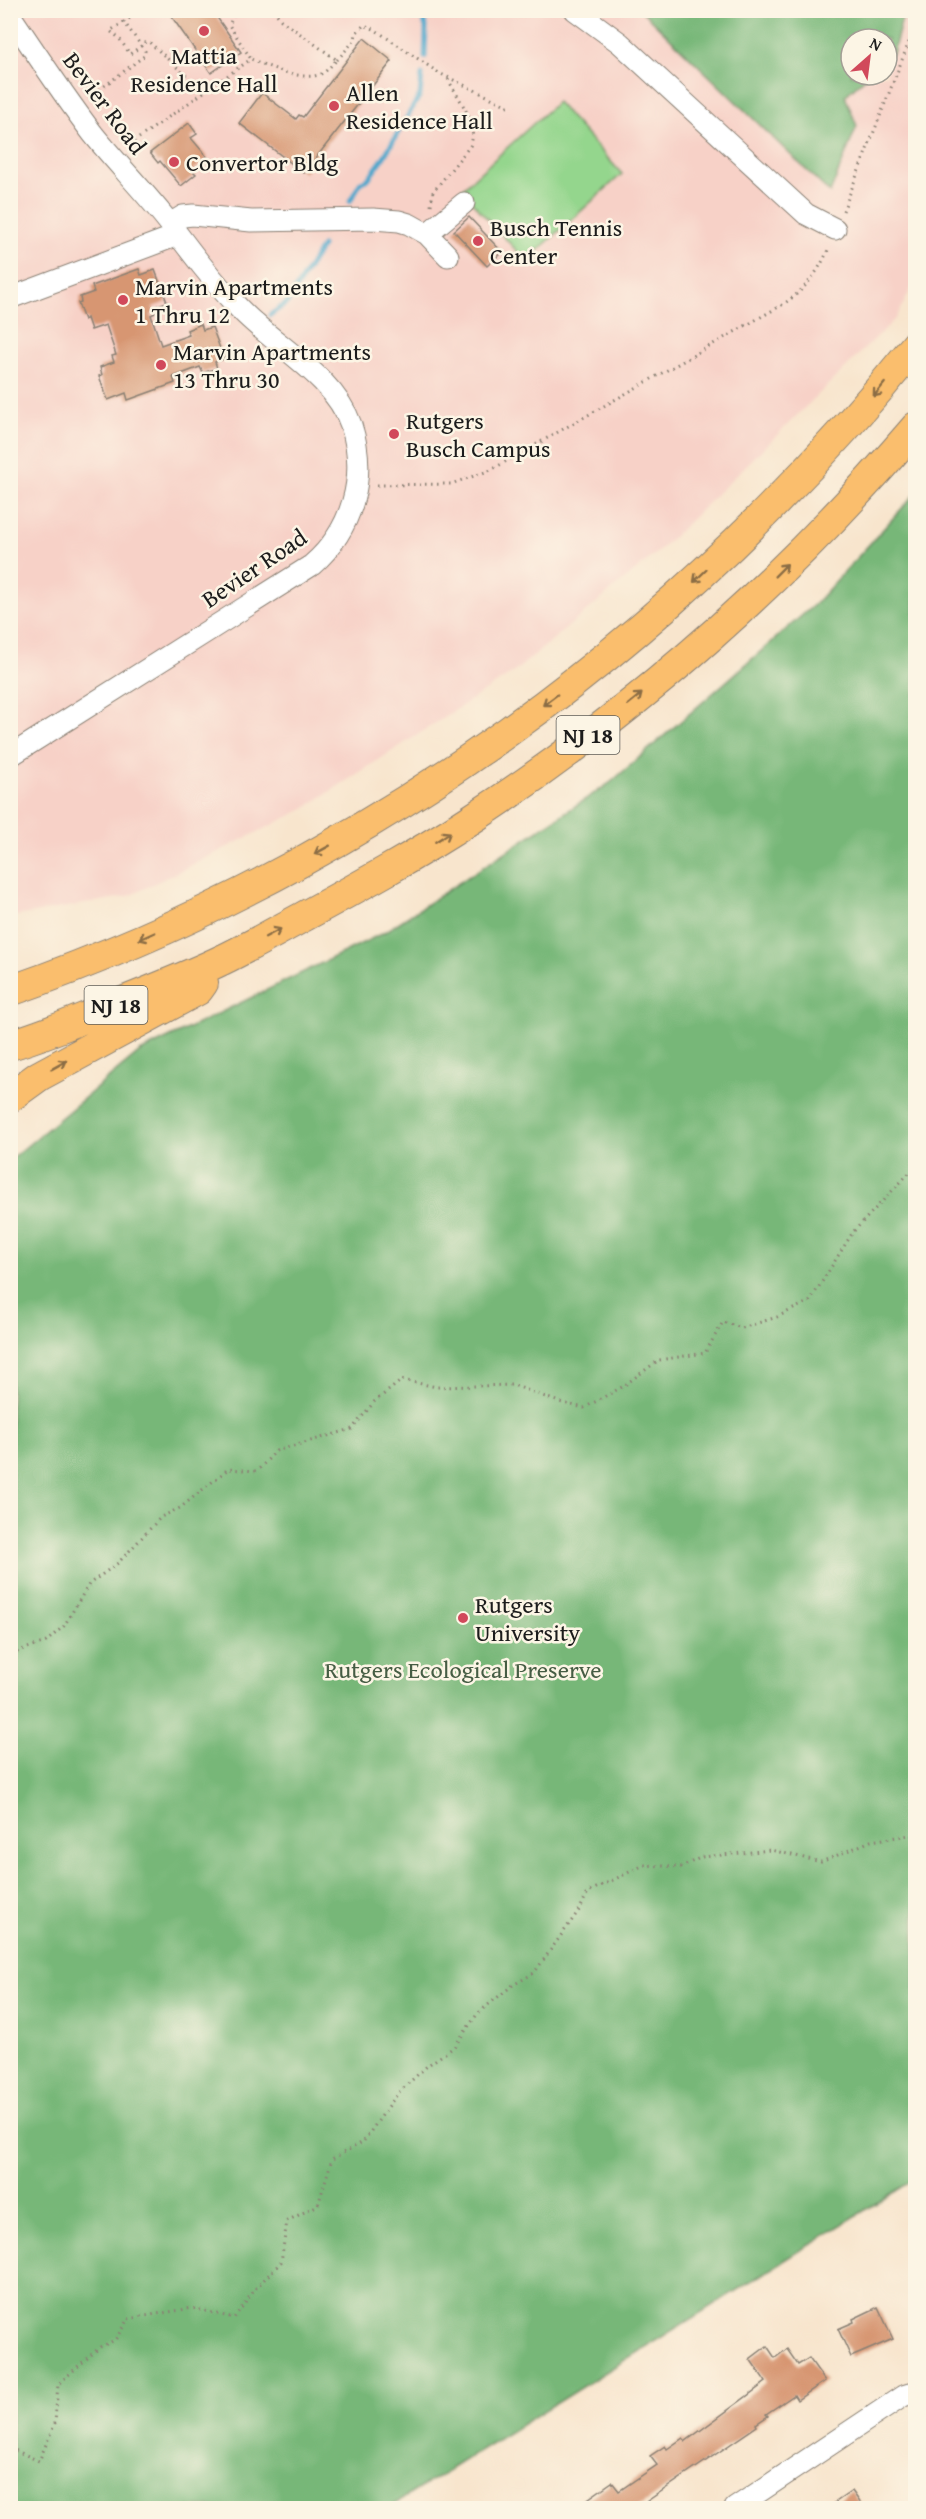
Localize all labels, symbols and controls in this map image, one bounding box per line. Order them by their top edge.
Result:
marker: Mattia Residence Hall [197,24,211,38]
north arrow [839,27,899,87]
text: N [866,31,887,57]
place label: Mattia Residence Hall [131,38,278,101]
street label: Bevier Road [55,44,155,162]
place label: Allen Residence Hall [346,75,493,138]
marker: Allen Residence Hall [327,99,341,113]
place label: Convertor Bldg [186,145,338,180]
marker: Convertor Bldg [167,155,181,169]
place label: Busch Tennis Center [490,210,622,273]
marker: Busch Tennis Center [471,234,485,248]
place label: Marvin Apartments 1 Thru 12 [135,269,333,332]
marker: Marvin Apartments 1 Thru 12 [116,293,130,307]
place label: Marvin Apartments 13 Thru 30 [173,334,371,397]
marker: Marvin Apartments 13 Thru 30 [154,358,168,372]
one-way arrow [872,382,885,398]
place label: Rutgers Busch Campus [406,403,551,466]
marker: Rutgers Busch Campus [387,427,401,441]
street label: Bevier Road [194,520,314,616]
one-way arrow [774,563,788,578]
one-way arrow [693,569,708,584]
one-way arrow [627,693,643,706]
one-way arrow [543,694,559,707]
road number: NJ 18 [556,716,620,754]
one-way arrow [434,831,451,844]
one-way arrow [313,845,331,856]
one-way arrow [264,927,281,939]
one-way arrow [138,931,156,942]
road number: NJ 18 [84,986,148,1024]
one-way arrow [50,1059,68,1070]
place label: Rutgers University [475,1587,580,1650]
marker: Rutgers University [456,1611,470,1625]
park label: Rutgers Ecological Preserve [325,1652,601,1687]

